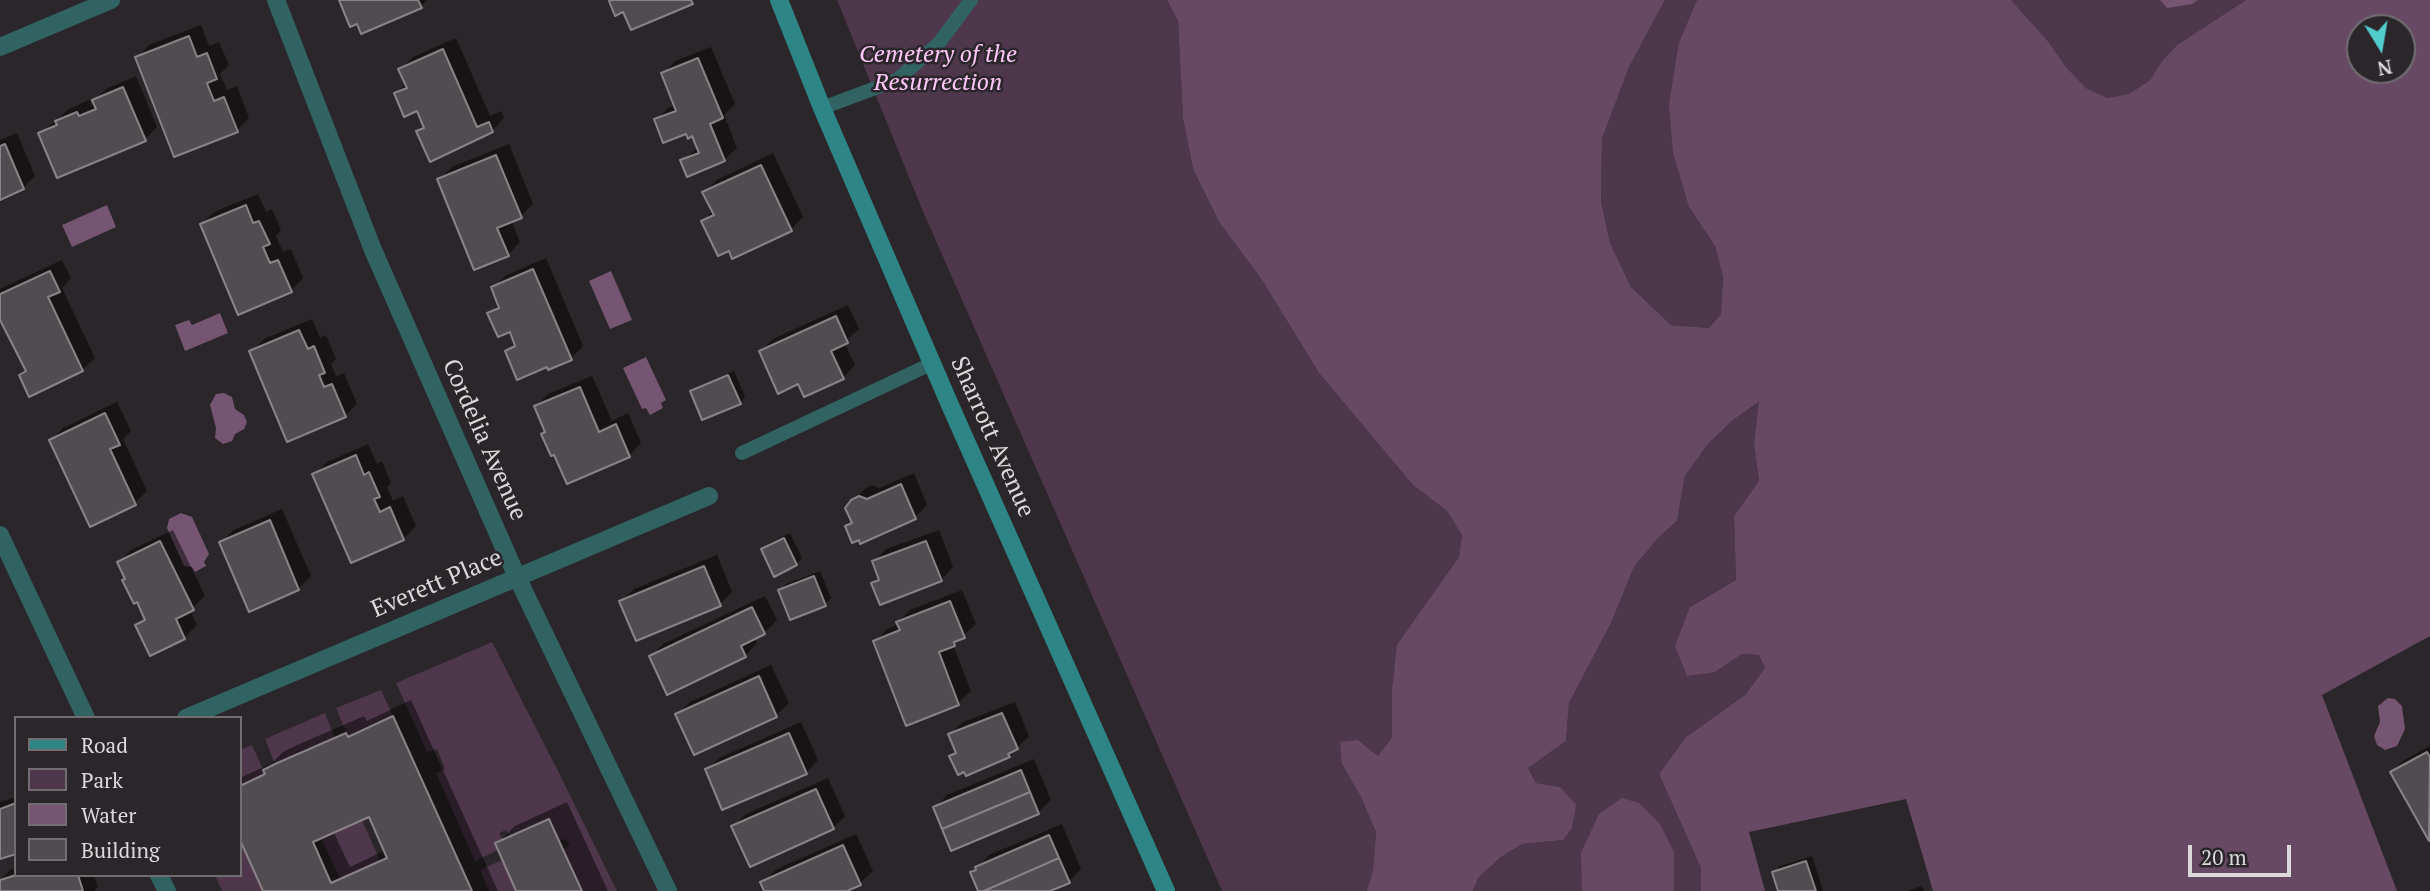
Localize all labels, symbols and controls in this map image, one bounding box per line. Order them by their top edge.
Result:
north arrow [2346,14,2416,84]
park label: Cemetery of the Resurrection [859,41,1017,97]
text: N [2375,54,2394,82]
street label: Sharrott Avenue [944,352,1040,522]
street label: Cordelia Avenue [436,355,532,525]
street label: Everett Place [367,544,507,624]
legend [14,716,242,877]
text: Road [81,731,128,759]
text: Park [81,766,123,794]
text: Water [81,801,136,829]
scale bar [2192,832,2295,876]
text: Building [81,836,160,864]
text: 20 m [2201,843,2247,871]

